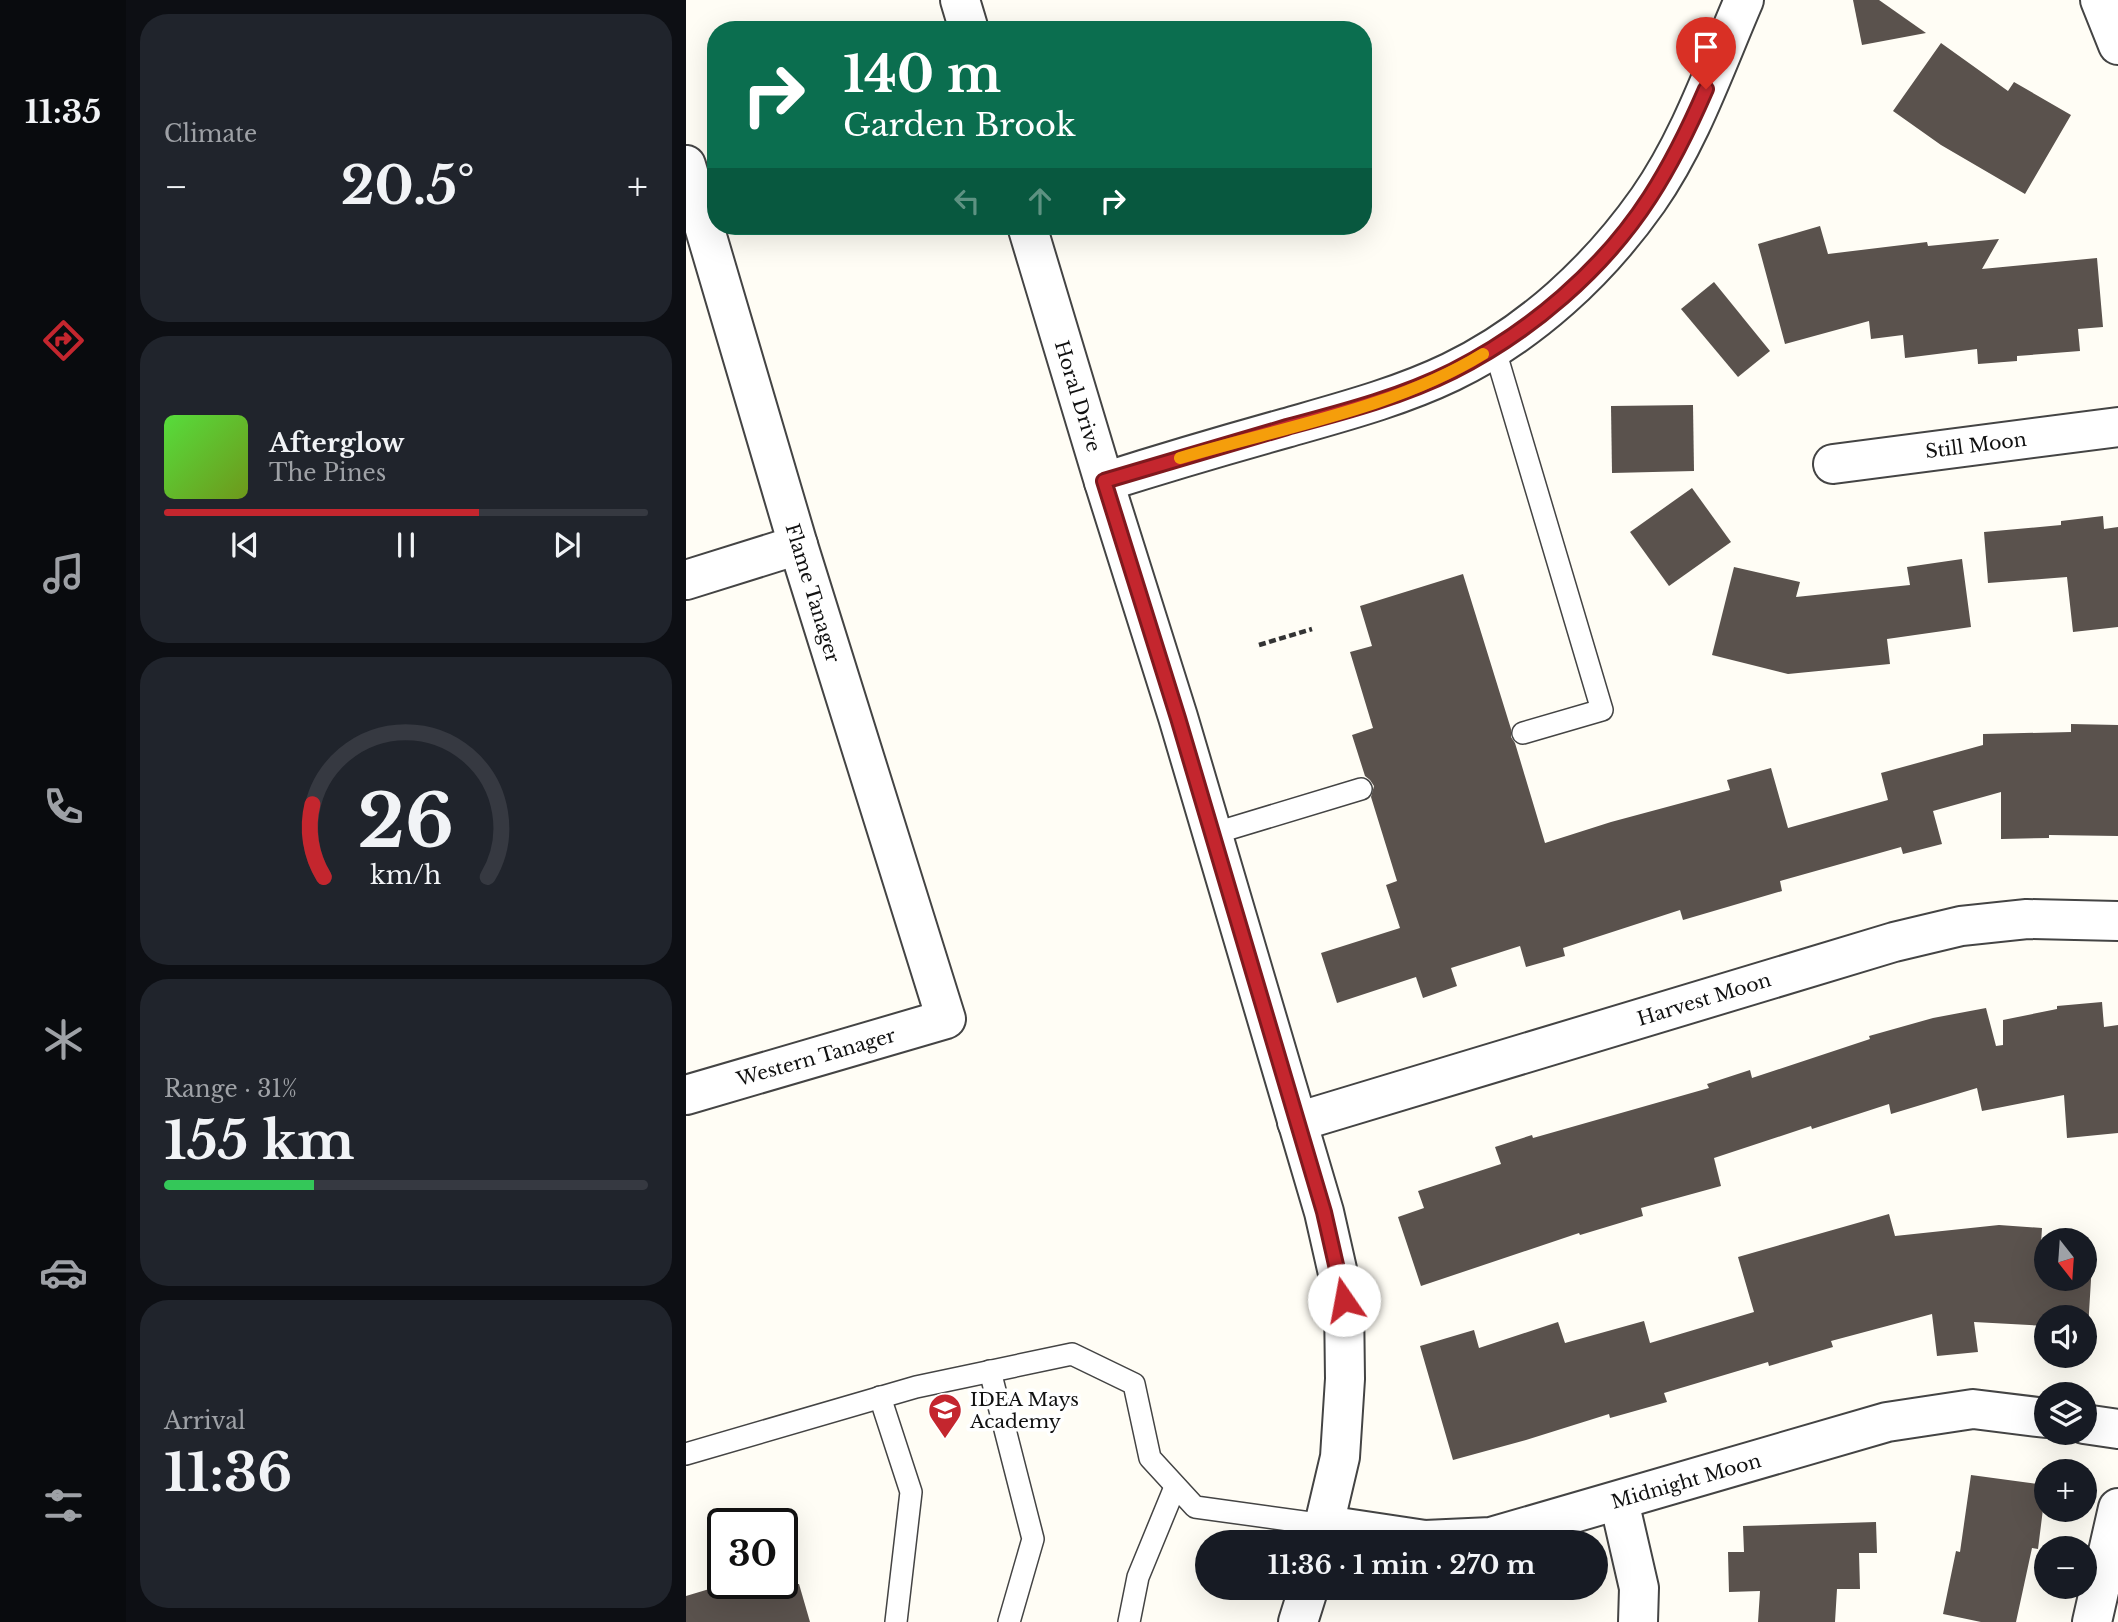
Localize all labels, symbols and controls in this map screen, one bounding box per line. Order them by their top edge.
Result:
pin [1676,17,1736,89]
icon: arrive [1687,28,1725,66]
text: 140 m [843,44,1001,105]
icon: right [728,49,819,140]
text: 11:35 [25,92,101,132]
text: Garden Brook [843,105,1076,145]
text: Climate [164,120,257,148]
text: 20.5° [341,154,475,218]
text: − [164,163,188,210]
text: + [627,163,648,210]
icon: left [948,182,986,220]
icon: ahead [1021,182,1059,220]
icon: right [1094,182,1132,220]
icon: directions [39,316,88,365]
street label: Horal Drive [1050,338,1105,455]
text: Afterglow [269,427,405,459]
street label: Still Moon [1924,428,2028,463]
text: The Pines [269,459,386,487]
street label: Flame Tanager [780,521,845,665]
icon: previous [226,526,264,564]
icon: pause [387,526,425,564]
icon: next [548,526,586,564]
icon: music [39,549,88,598]
text: 26 [358,776,454,867]
icon: phone [39,782,88,831]
text: km/h [371,860,441,891]
street label: Harvest Moon [1635,968,1774,1031]
icon: climate [39,1015,88,1064]
street label: Western Tanager [733,1024,898,1091]
text: Range · 31% [164,1075,297,1103]
text: 155 km [164,1109,354,1173]
north arrow [2034,1228,2096,1292]
map controls [2034,1228,2097,1599]
icon: car [39,1248,88,1297]
position arrow [1307,1263,1381,1337]
button: sound [2034,1305,2097,1368]
button: layers [2034,1382,2097,1445]
place label: IDEA Mays Academy [969,1388,1079,1433]
school or university icon: IDEA Mays Academy [926,1391,964,1440]
text: Arrival [164,1407,245,1435]
text: 11:36 [164,1441,292,1505]
street label: Midnight Moon [1609,1449,1764,1514]
button: + [2034,1459,2097,1522]
icon: filters [39,1481,88,1530]
speed limit sign: 30 [707,1508,798,1599]
button: − [2034,1536,2097,1599]
text: 11:36 · 1 min · 270 m [1268,1549,1535,1581]

